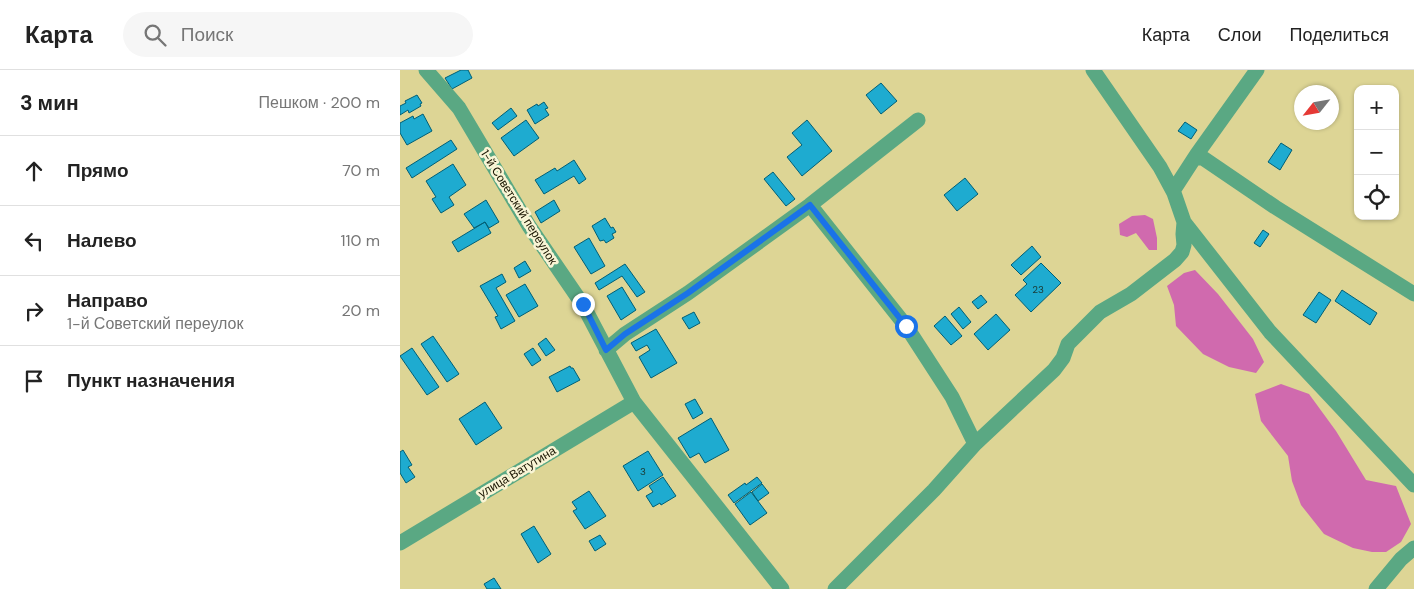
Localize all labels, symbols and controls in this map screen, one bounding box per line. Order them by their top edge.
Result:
search box [123,12,473,57]
text: Карта [25,19,93,50]
icon: search [141,21,169,49]
text: Поиск [181,22,233,47]
text: Карта [1142,23,1190,47]
text: Слои [1218,23,1262,47]
text: Поделиться [1290,23,1389,47]
north arrow [1294,85,1339,130]
map controls [1354,85,1399,220]
button: + [1354,85,1399,130]
text: 3 мин [20,89,79,117]
text: Пешком · 200 m [259,92,380,113]
button: − [1354,130,1399,175]
street label: 1-й Советский переулок [477,147,561,268]
icon: ahead [20,157,48,185]
text: Прямо [67,158,129,183]
text: 70 m [342,160,380,181]
button: locate [1354,175,1399,220]
icon: left [20,227,48,255]
text: Налево [67,228,137,253]
text: 110 m [341,230,380,251]
house number: 23 [1032,283,1044,296]
text: Направо [67,288,148,313]
route end [572,293,595,316]
icon: right [20,297,48,325]
text: 20 m [341,300,380,321]
text: 1-й Советский переулок [67,313,244,334]
route start [895,315,918,338]
icon: arrive [20,367,48,395]
text: Пункт назначения [67,368,235,393]
street label: улица Ватутина [475,442,559,501]
house number: 3 [640,465,646,478]

